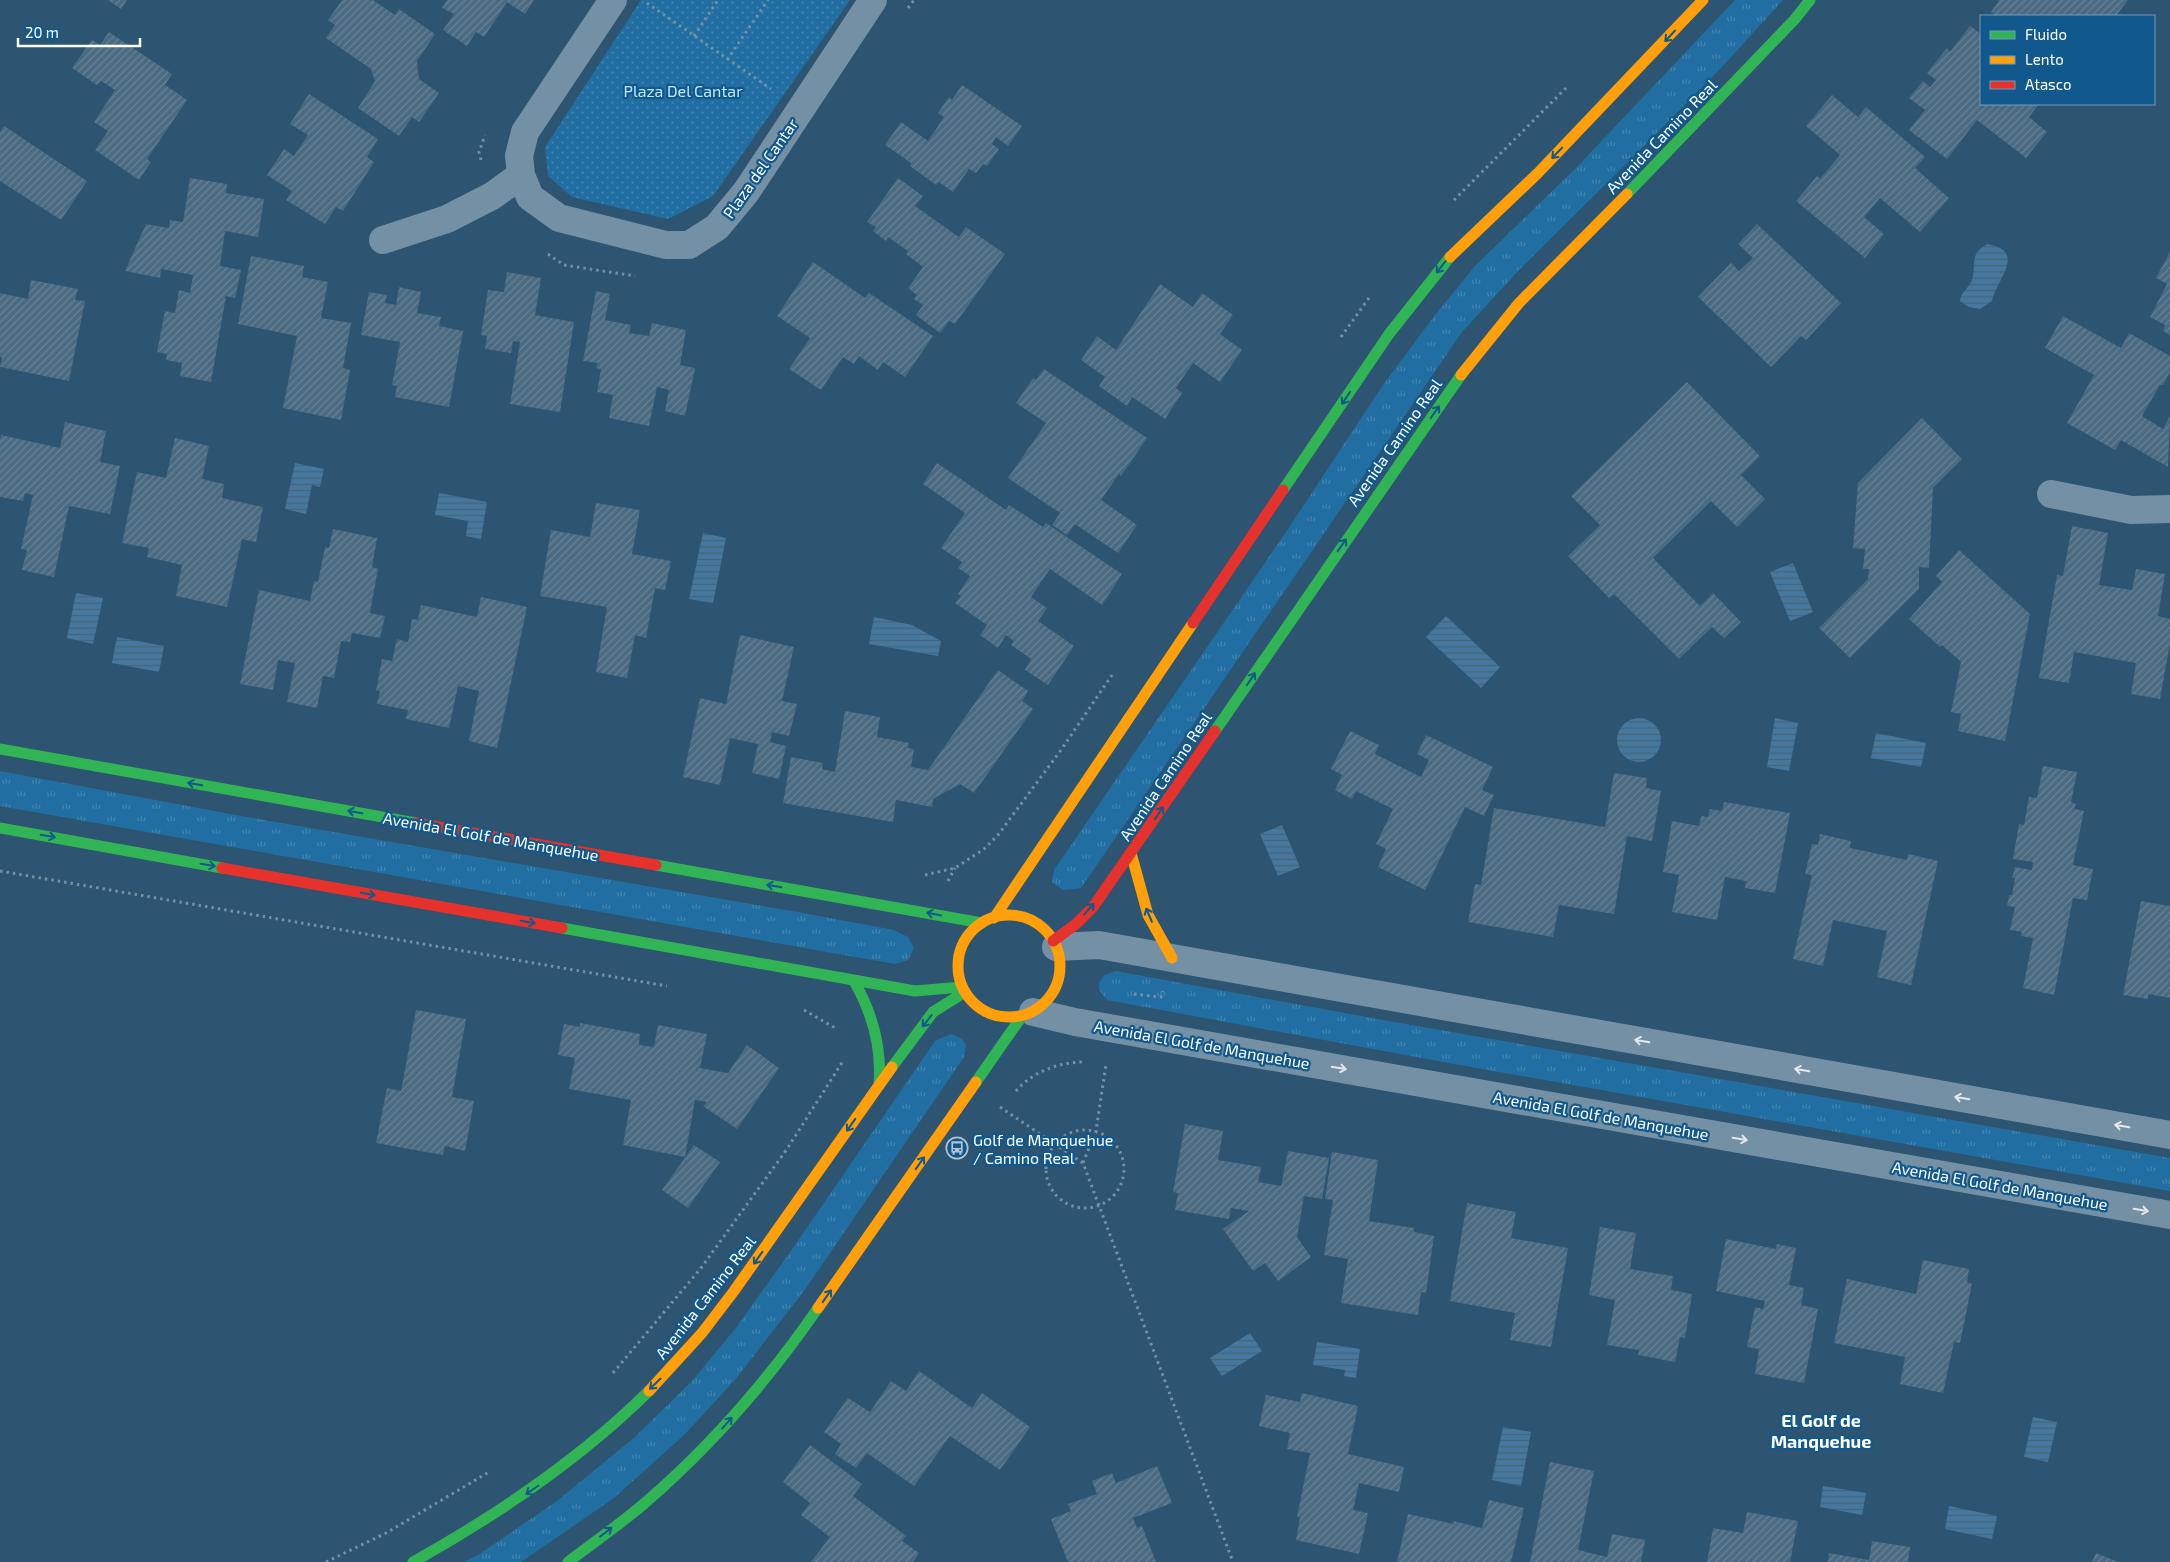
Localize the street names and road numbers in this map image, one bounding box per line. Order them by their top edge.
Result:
street label: Avenida Camino Real [1602,75,1721,197]
street label: Plaza del Cantar [718,114,802,222]
street label: Avenida Camino Real [1343,374,1445,509]
street label: Avenida Camino Real [1115,708,1215,844]
street label: Avenida El Golf de Manquehue [382,808,600,864]
street label: Avenida El Golf de Manquehue [1093,1016,1311,1072]
street label: Avenida El Golf de Manquehue [1492,1087,1710,1143]
street label: Avenida El Golf de Manquehue [1891,1157,2109,1213]
street label: Avenida Camino Real [651,1231,759,1362]

